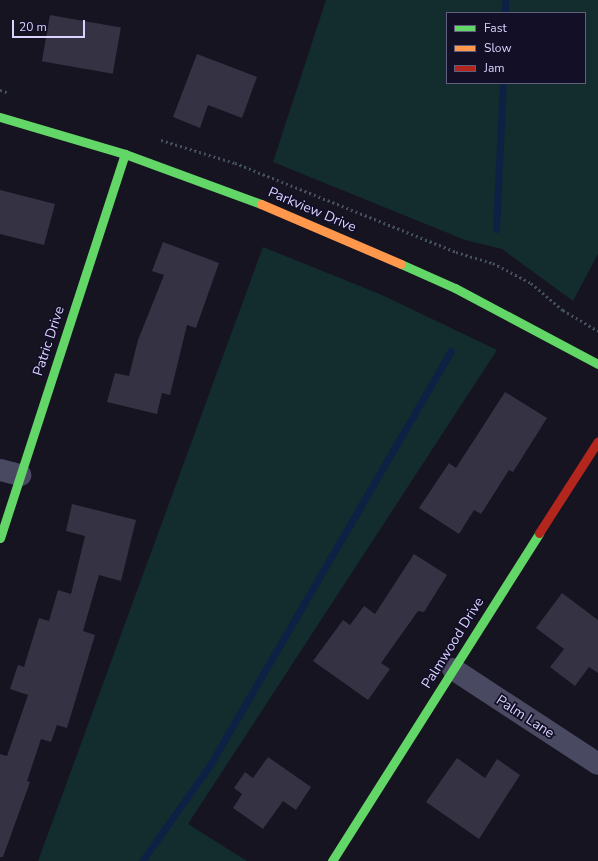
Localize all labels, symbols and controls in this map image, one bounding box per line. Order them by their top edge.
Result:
scale bar [14,12,87,38]
legend [446,12,586,84]
text: 20 m [19,19,47,35]
text: Fast [484,20,507,36]
text: Slow [484,40,512,56]
text: Jam [484,60,505,76]
street label: Parkview Drive [265,184,359,236]
street label: Patric Drive [30,304,68,378]
street label: Palmwood Drive [418,594,488,692]
street label: Palm Lane [493,692,557,742]

